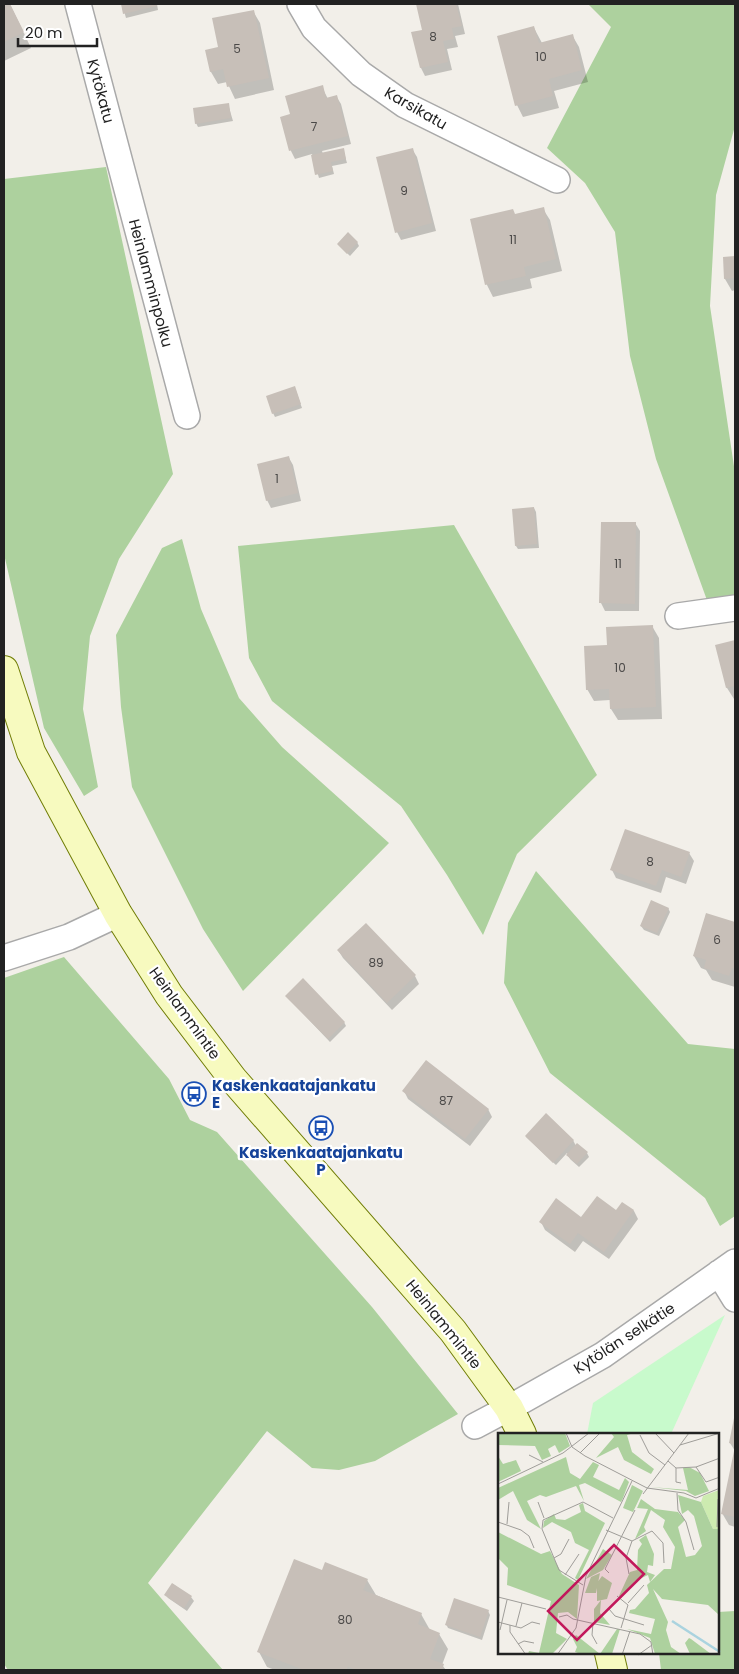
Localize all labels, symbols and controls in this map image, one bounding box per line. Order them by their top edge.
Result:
scale bar [18,15,96,47]
text: 20 m [25,22,63,43]
house number: 8 [429,28,437,45]
house number: 5 [233,40,241,57]
house number: 10 [535,48,547,65]
street label: Kytökatu [82,57,120,125]
street label: Karsikatu [381,82,451,134]
house number: 7 [311,118,318,135]
house number: 9 [400,182,408,199]
street label: Heinlamminpolku [124,217,178,349]
house number: 11 [509,231,517,248]
house number: 1 [275,470,279,487]
house number: 11 [614,555,622,572]
house number: 10 [614,659,626,676]
house number: 8 [646,853,654,870]
house number: 6 [713,931,721,948]
house number: 89 [368,954,384,971]
street label: Heinlammintie [144,963,226,1063]
place label: Kaskenkaatajankatu E [212,1075,376,1113]
bus stop icon: Kaskenkaatajankatu E [181,1081,207,1107]
house number: 87 [439,1092,454,1109]
bus stop icon: Kaskenkaatajankatu P [308,1115,334,1141]
place label: Kaskenkaatajankatu P [239,1142,403,1180]
street label: Heinlammintie [401,1275,487,1373]
street label: Kytölän selkätie [569,1297,679,1379]
inset map [498,1433,719,1654]
house number: 80 [337,1611,353,1628]

